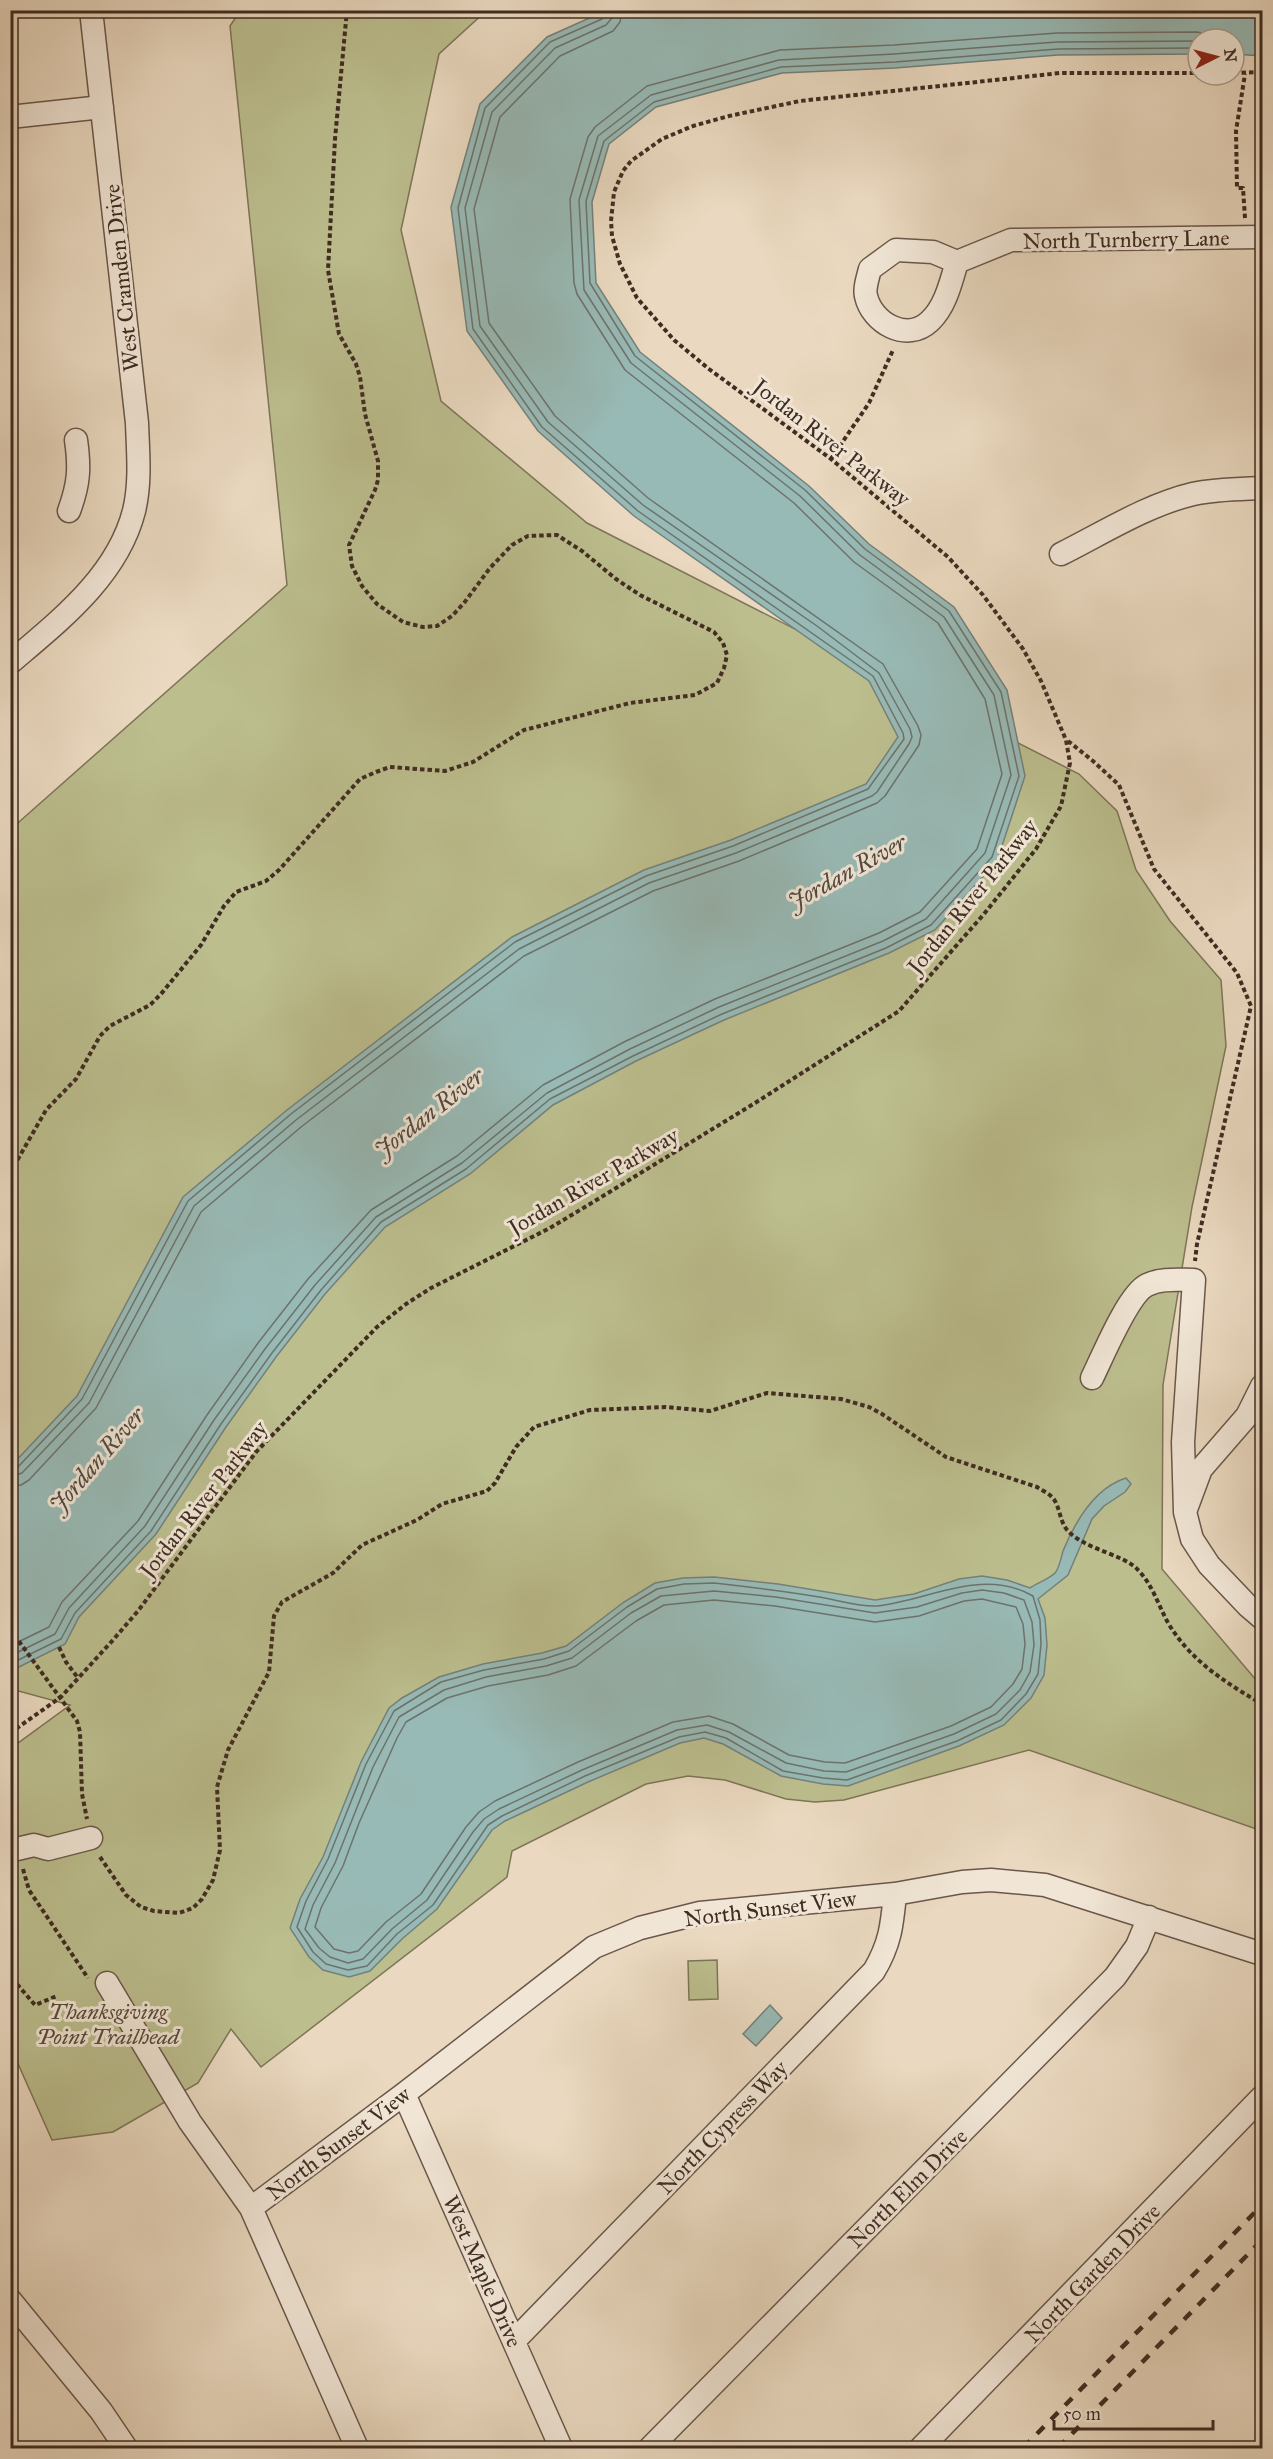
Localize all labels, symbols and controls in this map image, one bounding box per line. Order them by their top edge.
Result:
north arrow [1186,27,1246,87]
text: N [1220,48,1241,64]
street label: West Cramden Drive [98,183,145,373]
street label: North Turnberry Lane [1022,224,1230,255]
street label: Jordan River Parkway [746,371,916,513]
street label: Jordan River Parkway [900,813,1044,981]
water label: Jordan River [781,826,913,918]
water label: Jordan River [367,1060,491,1166]
street label: Jordan River Parkway [502,1121,684,1242]
water label: Jordan River [41,1399,153,1521]
street label: Jordan River Parkway [132,1415,274,1585]
street label: North Sunset View [682,1884,858,1932]
park label: Thanksgiving Point Trailhead [37,1998,181,2050]
street label: North Cypress Way [652,2054,794,2200]
street label: North Sunset View [261,2080,416,2206]
street label: North Elm Drive [842,2123,973,2254]
street label: West Maple Drive [437,2191,528,2351]
street label: North Garden Drive [1019,2198,1166,2349]
scale bar [1054,2393,1213,2431]
text: 50 m [1063,2403,1101,2425]

